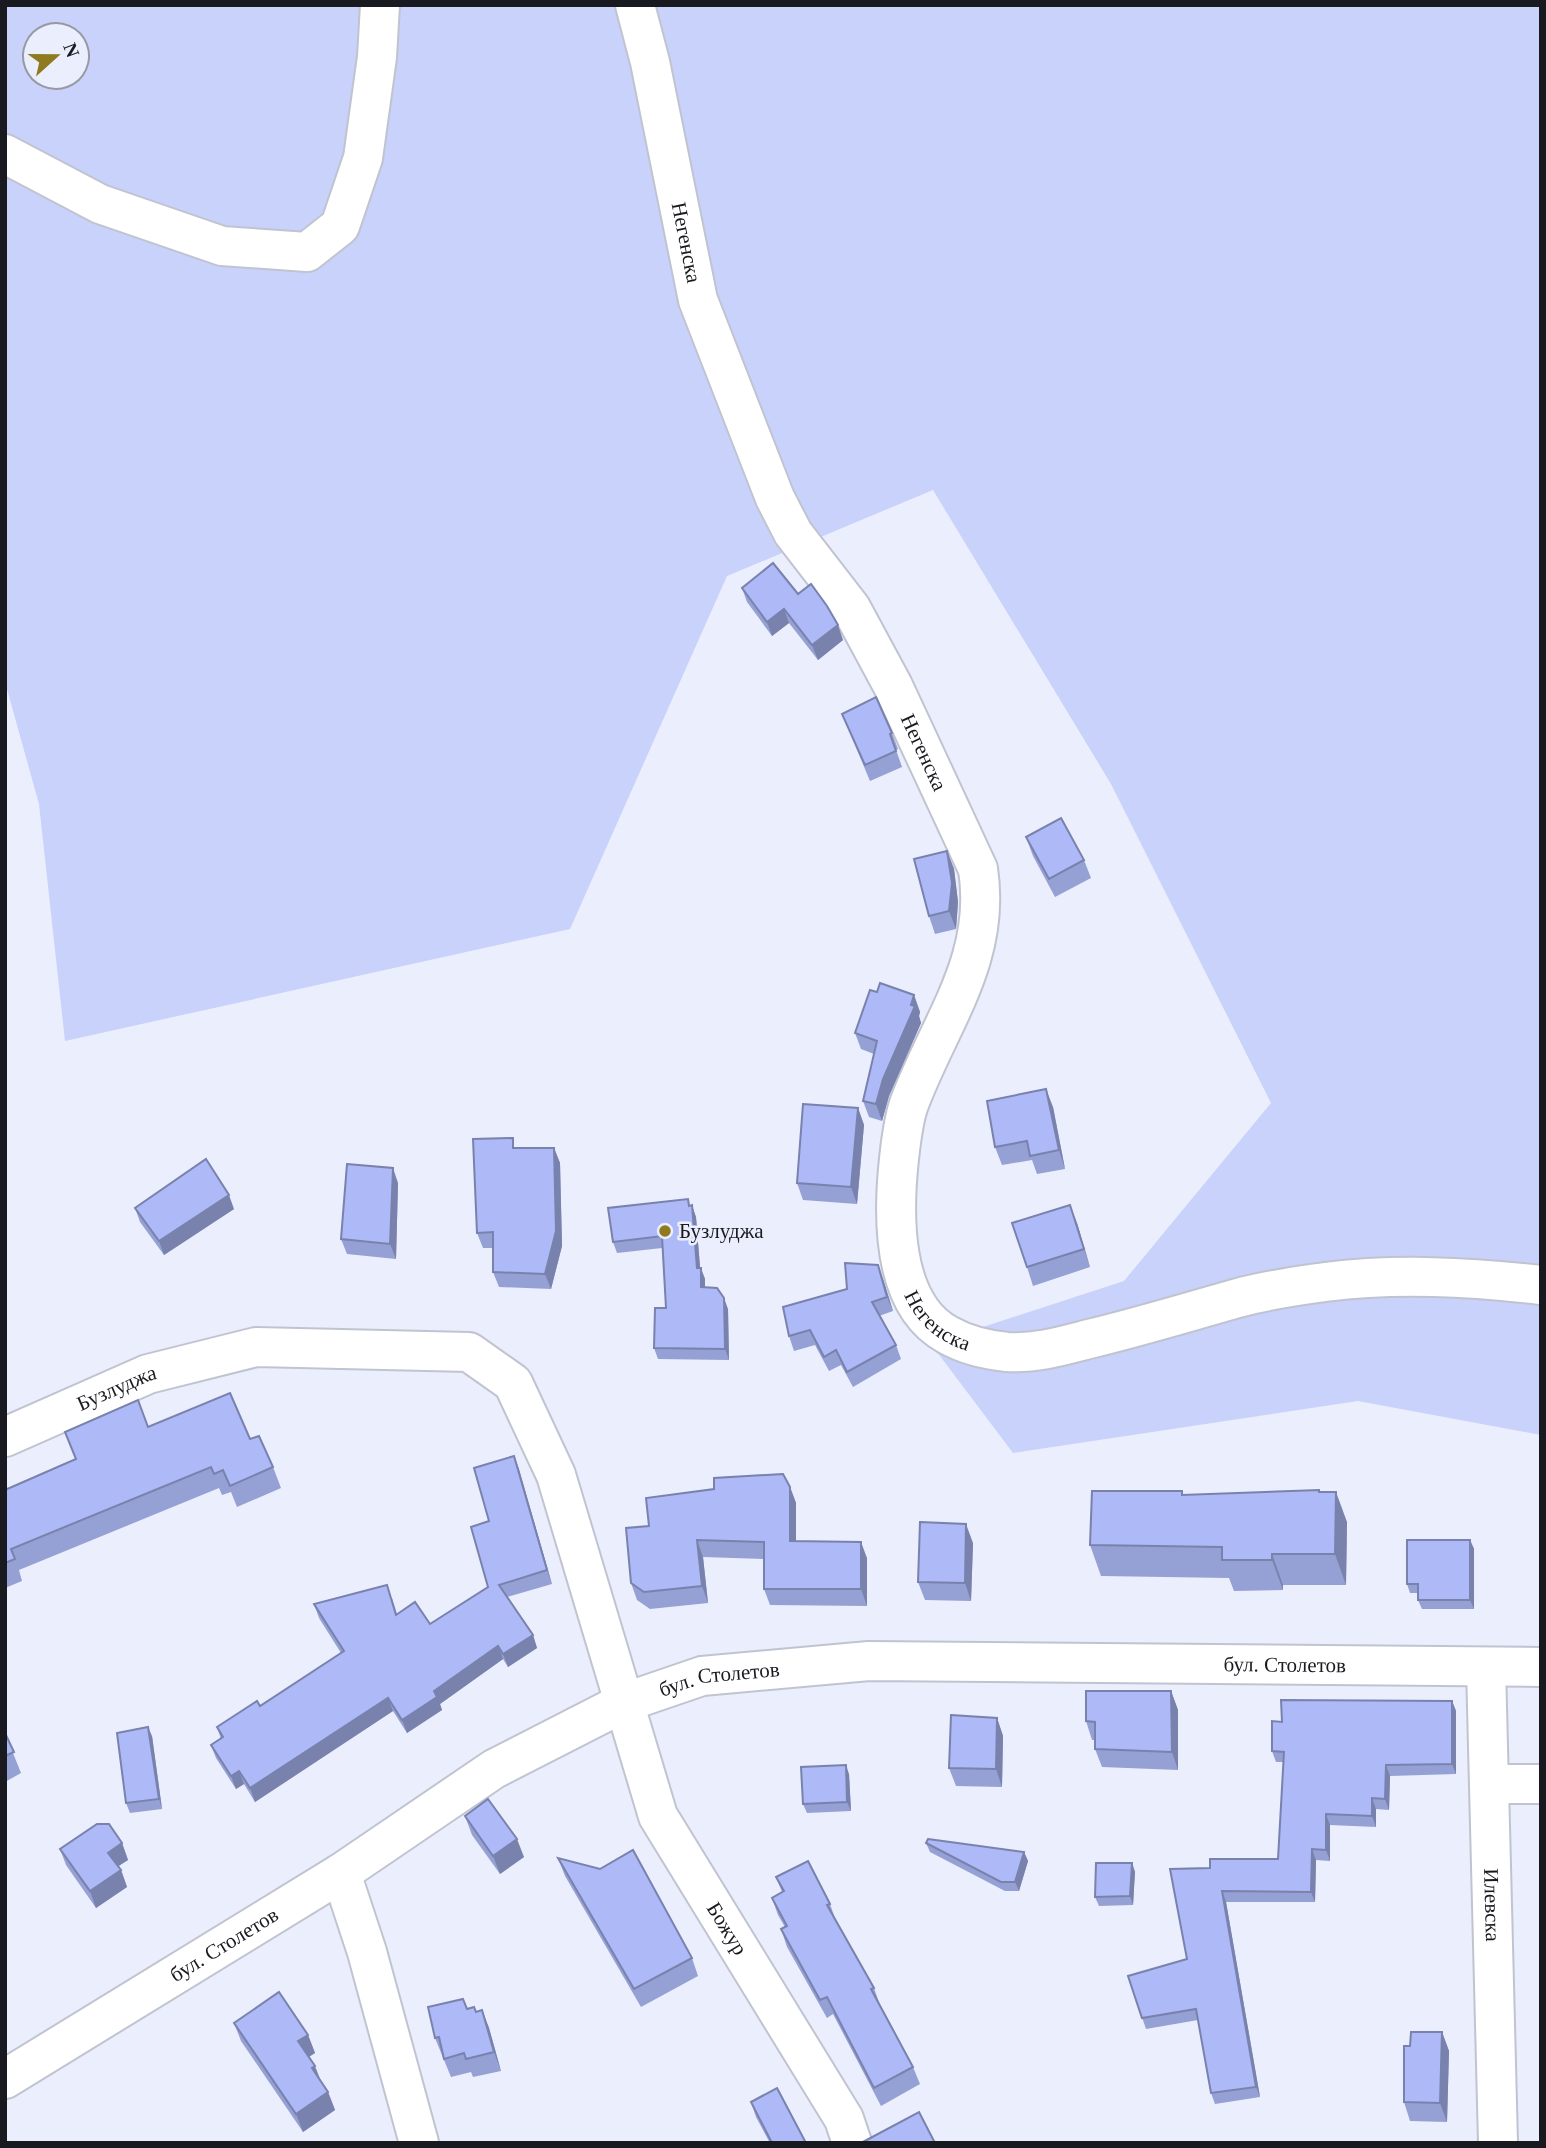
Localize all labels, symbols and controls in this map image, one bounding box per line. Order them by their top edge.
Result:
north arrow [21,21,91,91]
text: N [59,40,84,61]
street label: Негенска [667,200,706,286]
street label: Негенска [896,710,952,795]
place label: Бузлуджа [679,1219,764,1243]
marker: Бузлуджа [657,1223,673,1239]
street label: Негенска [899,1286,974,1356]
street label: Бузлуджа [73,1360,159,1416]
street label: бул. Столетов [1223,1652,1346,1677]
street label: бул. Столетов [656,1657,781,1702]
street label: Илевска [1479,1868,1505,1943]
street label: Божур [702,1898,752,1959]
street label: бул. Столетов [166,1902,283,1987]

